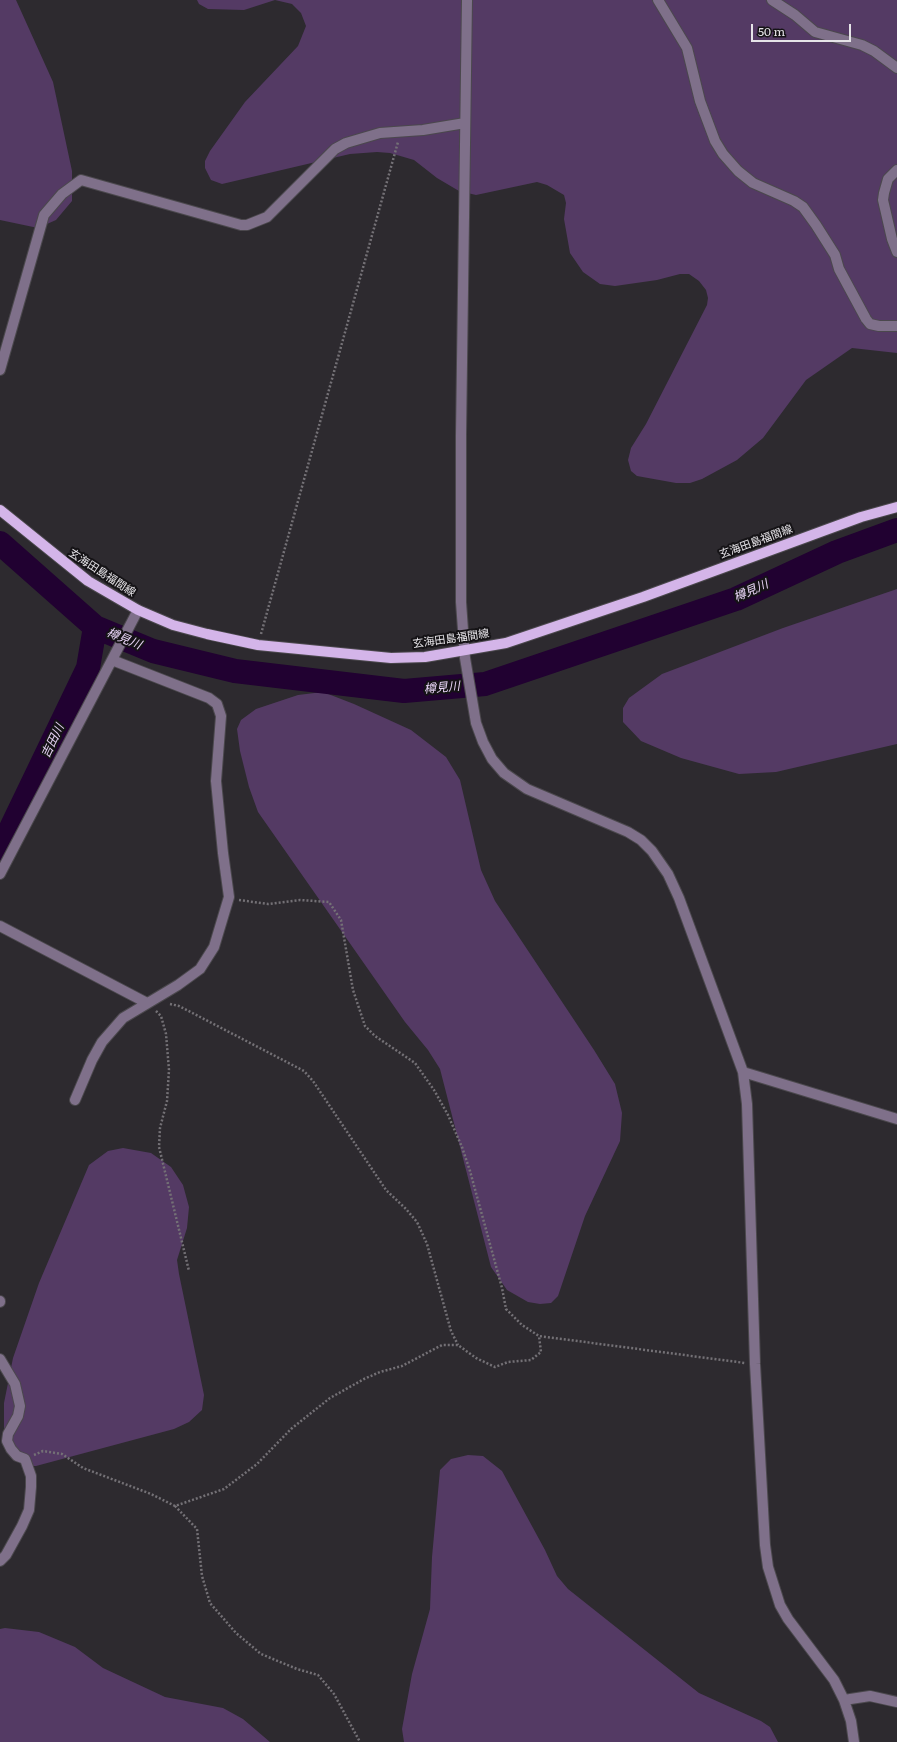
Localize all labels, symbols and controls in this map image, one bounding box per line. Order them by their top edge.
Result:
scale bar [753,16,853,42]
text: 50 m [758,22,785,40]
street label: 玄海田島福間線 [718,523,794,561]
street label: 玄海田島福間線 [66,546,138,600]
water label: 樽見川 [732,577,770,605]
water label: 樽見川 [105,625,143,653]
street label: 玄海田島福間線 [412,627,490,651]
water label: 樽見川 [423,679,461,697]
water label: 吉田川 [39,722,67,760]

